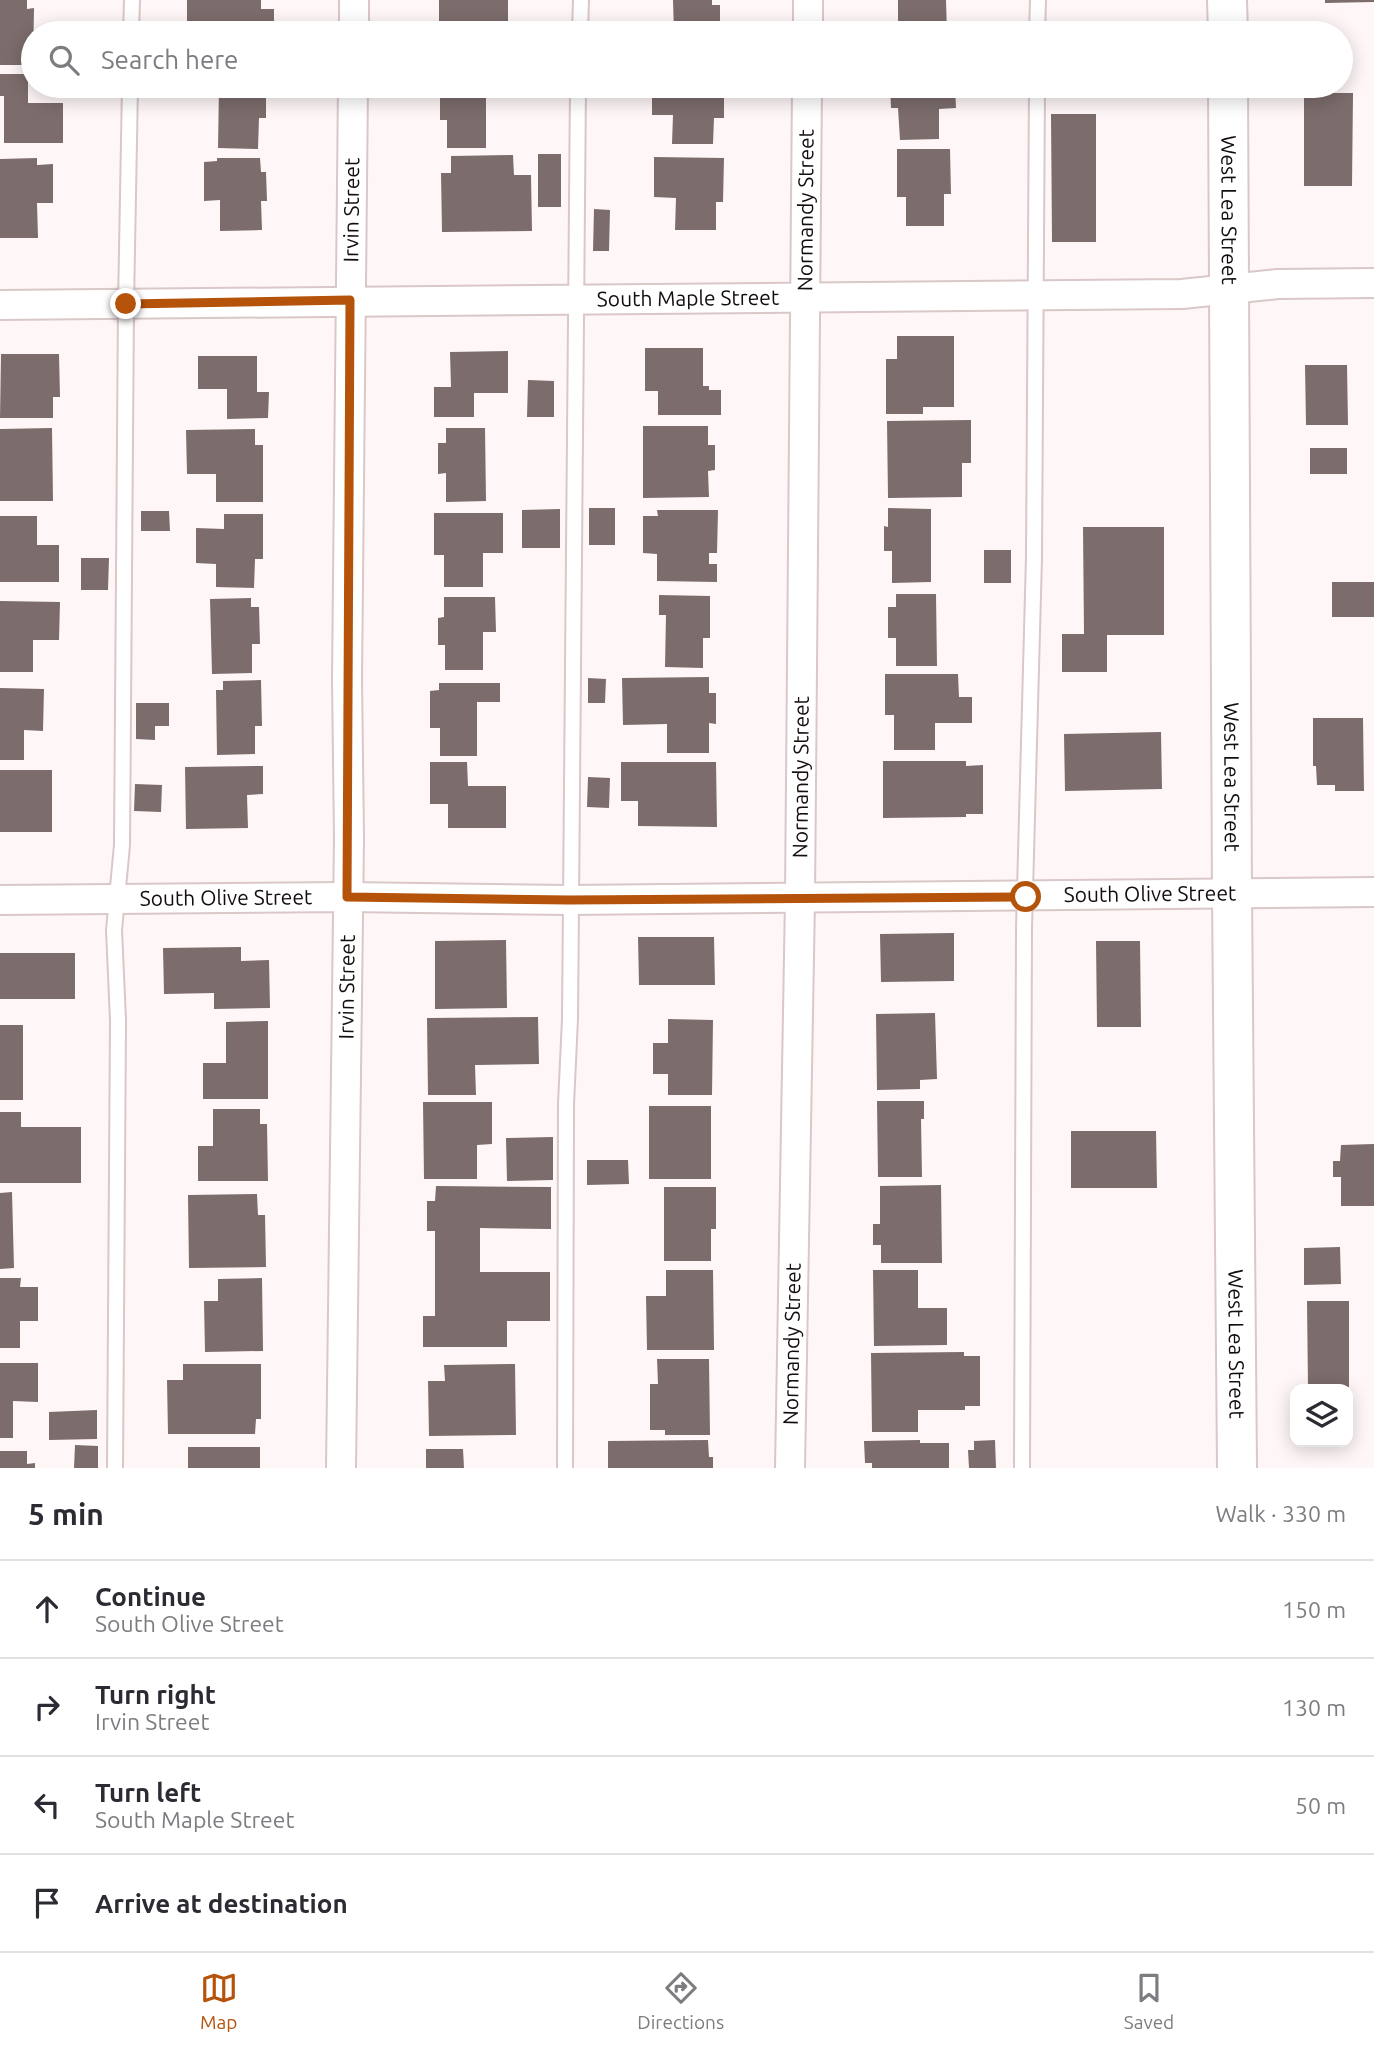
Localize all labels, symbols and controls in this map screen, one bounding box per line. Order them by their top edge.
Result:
search box [21,21,1353,98]
icon: search [45,41,83,79]
text: Search here [101,45,238,74]
street label: Normandy Street [792,129,818,291]
street label: West Lea Street [1217,135,1242,285]
street label: Irvin Street [338,158,363,263]
street label: South Maple Street [597,285,779,310]
route end [110,288,141,319]
street label: Normandy Street [787,696,813,858]
street label: West Lea Street [1220,702,1245,852]
street label: South Olive Street [1064,880,1236,906]
route start [1010,881,1041,912]
street label: South Olive Street [140,884,312,910]
street label: Irvin Street [333,935,359,1040]
street label: Normandy Street [778,1263,805,1425]
street label: West Lea Street [1224,1269,1250,1419]
map controls [1290,1384,1353,1447]
button: layers [1290,1384,1353,1447]
text: 5 min [28,1497,104,1531]
text: Walk · 330 m [1215,1501,1346,1526]
text: Continue [95,1582,206,1611]
icon: ahead [28,1590,66,1628]
text: 150 m [1282,1597,1346,1622]
text: South Olive Street [95,1611,284,1636]
text: Turn right [95,1680,216,1709]
icon: right [28,1688,66,1726]
text: 130 m [1282,1695,1346,1720]
text: Irvin Street [95,1709,210,1734]
text: Turn left [95,1778,201,1807]
icon: left [28,1786,66,1824]
text: 50 m [1295,1793,1346,1818]
text: South Maple Street [95,1807,295,1832]
icon: arrive [28,1884,66,1922]
text: Arrive at destination [95,1889,348,1918]
tab: Map [200,1969,238,2033]
tab: Directions [637,1969,724,2033]
tab: Saved [1124,1969,1174,2033]

